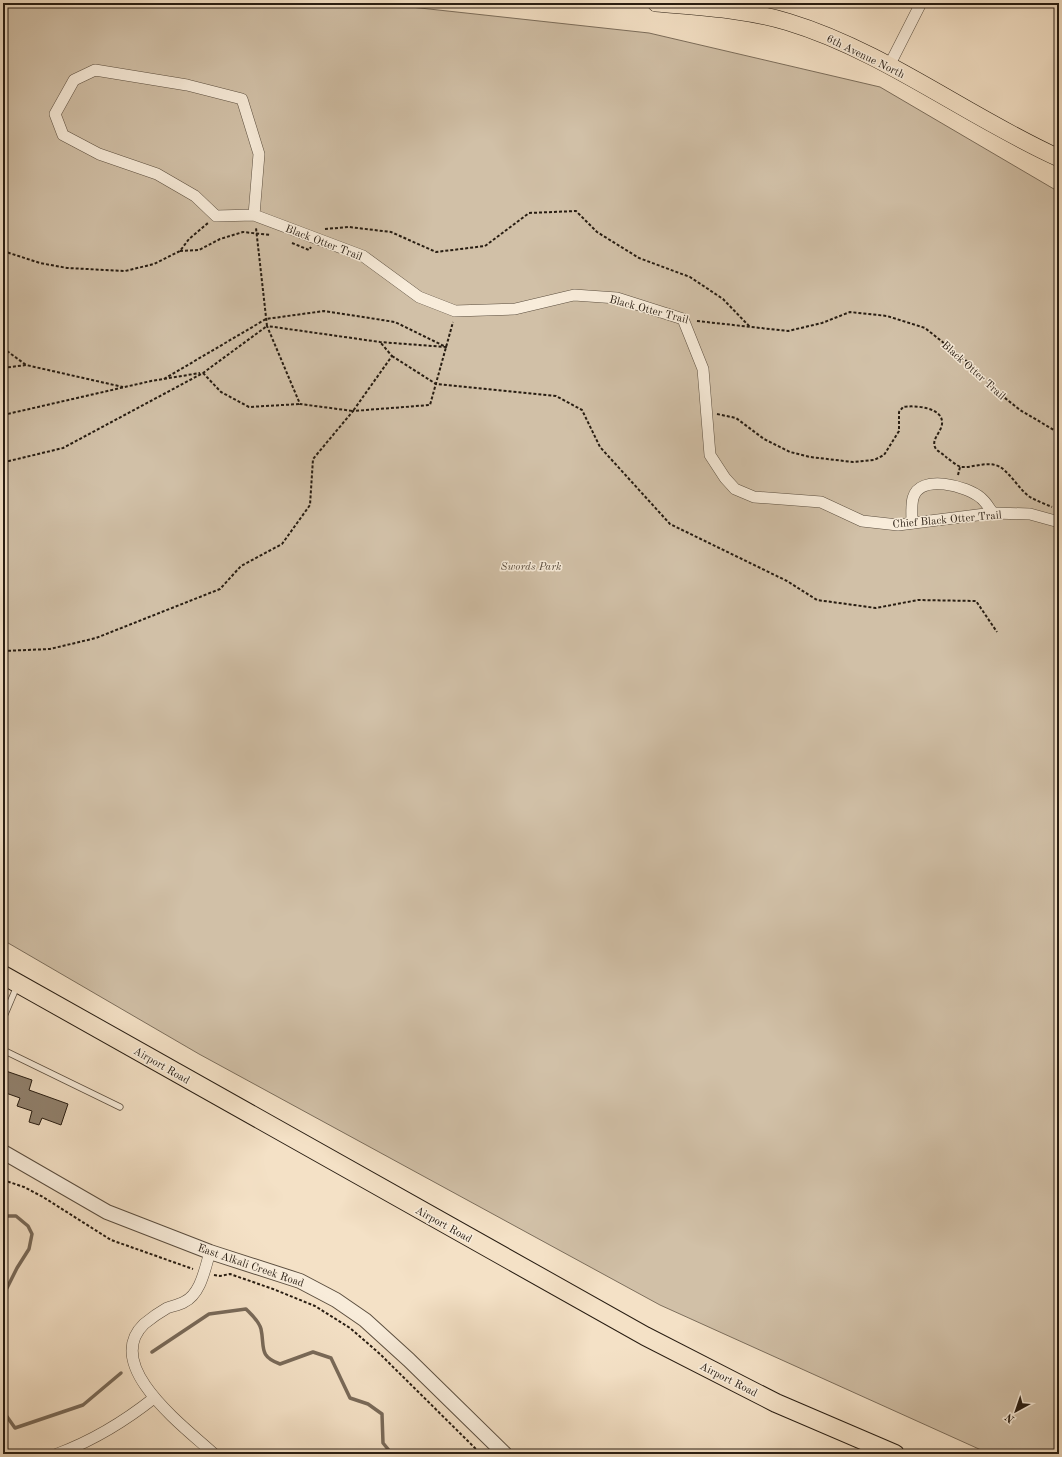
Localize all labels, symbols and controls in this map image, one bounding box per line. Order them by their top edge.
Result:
street label: 6th Avenue North [824,34,906,81]
street label: Black Otter Trail [283,224,363,263]
street label: Black Otter Trail [608,295,689,326]
street label: Black Otter Trail [939,340,1007,402]
street label: Chief Black Otter Trail [892,510,1002,531]
park label: Swords Park [501,562,562,573]
street label: Airport Road [131,1046,191,1087]
street label: Airport Road [413,1205,474,1246]
street label: East Alkali Creek Road [196,1243,305,1290]
street label: Airport Road [698,1361,759,1400]
north arrow [996,1391,1036,1431]
text: N [1003,1410,1017,1424]

